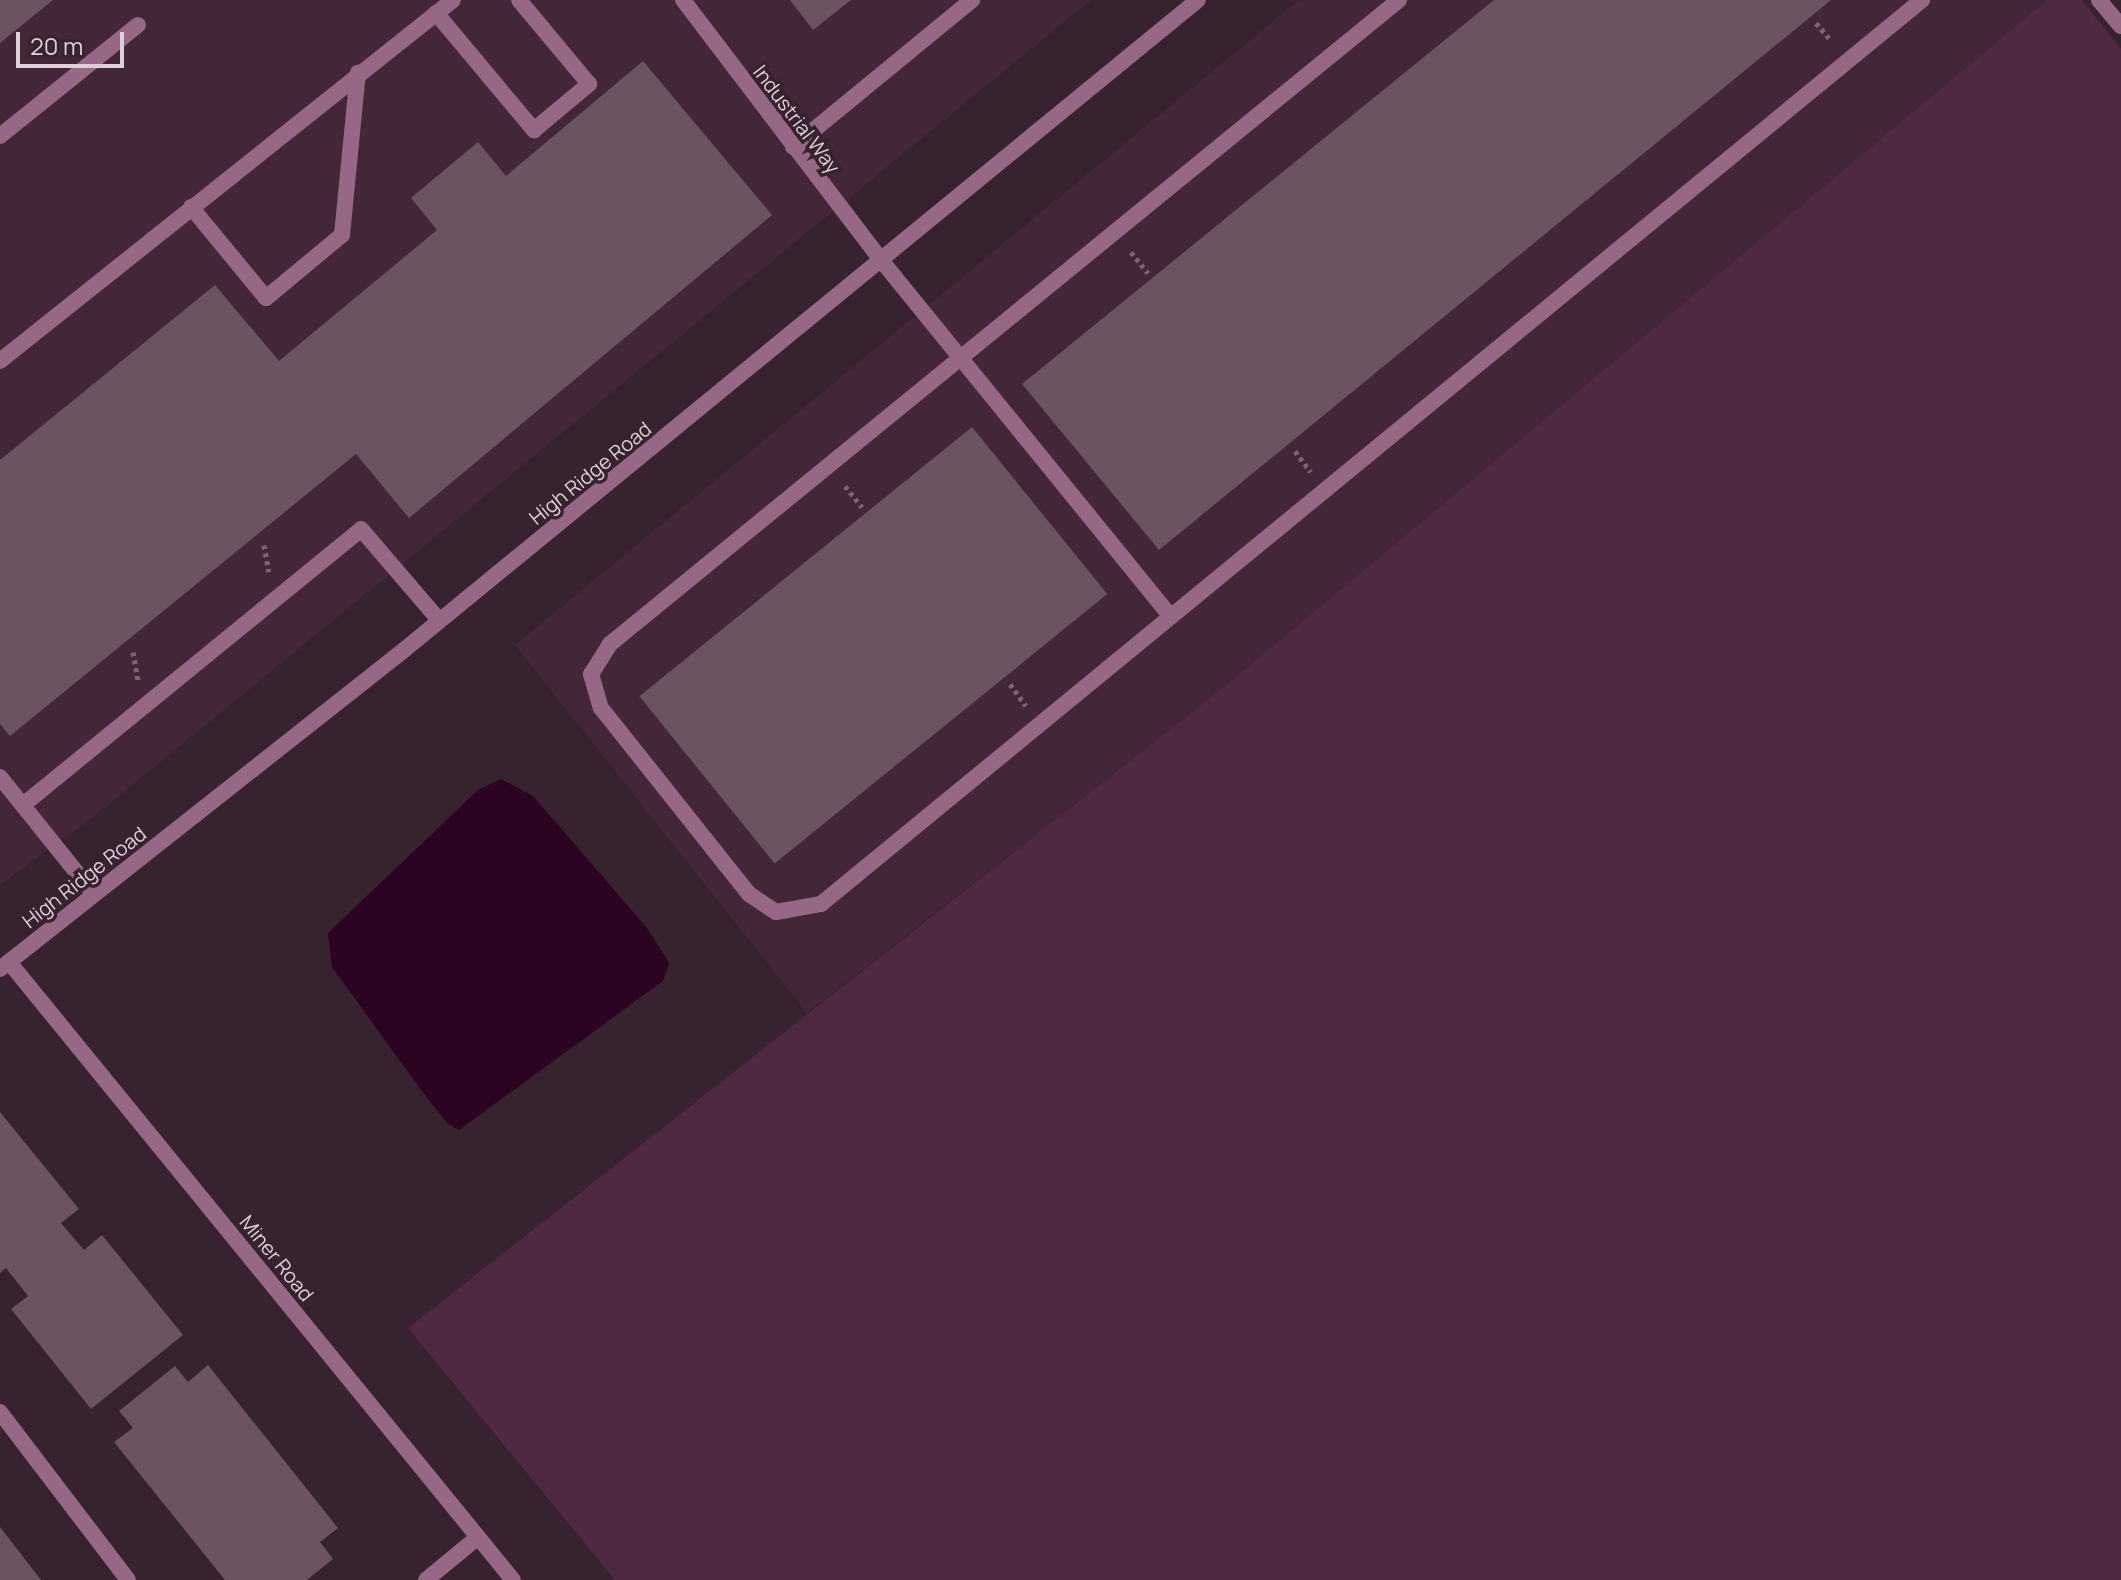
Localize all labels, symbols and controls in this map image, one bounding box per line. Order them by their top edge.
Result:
scale bar [20,16,128,66]
text: 20 m [30,29,83,62]
street label: Industrial Way [749,60,845,178]
street label: High Ridge Road [524,416,656,530]
street label: High Ridge Road [17,821,151,933]
street label: Miner Road [235,1210,319,1306]

